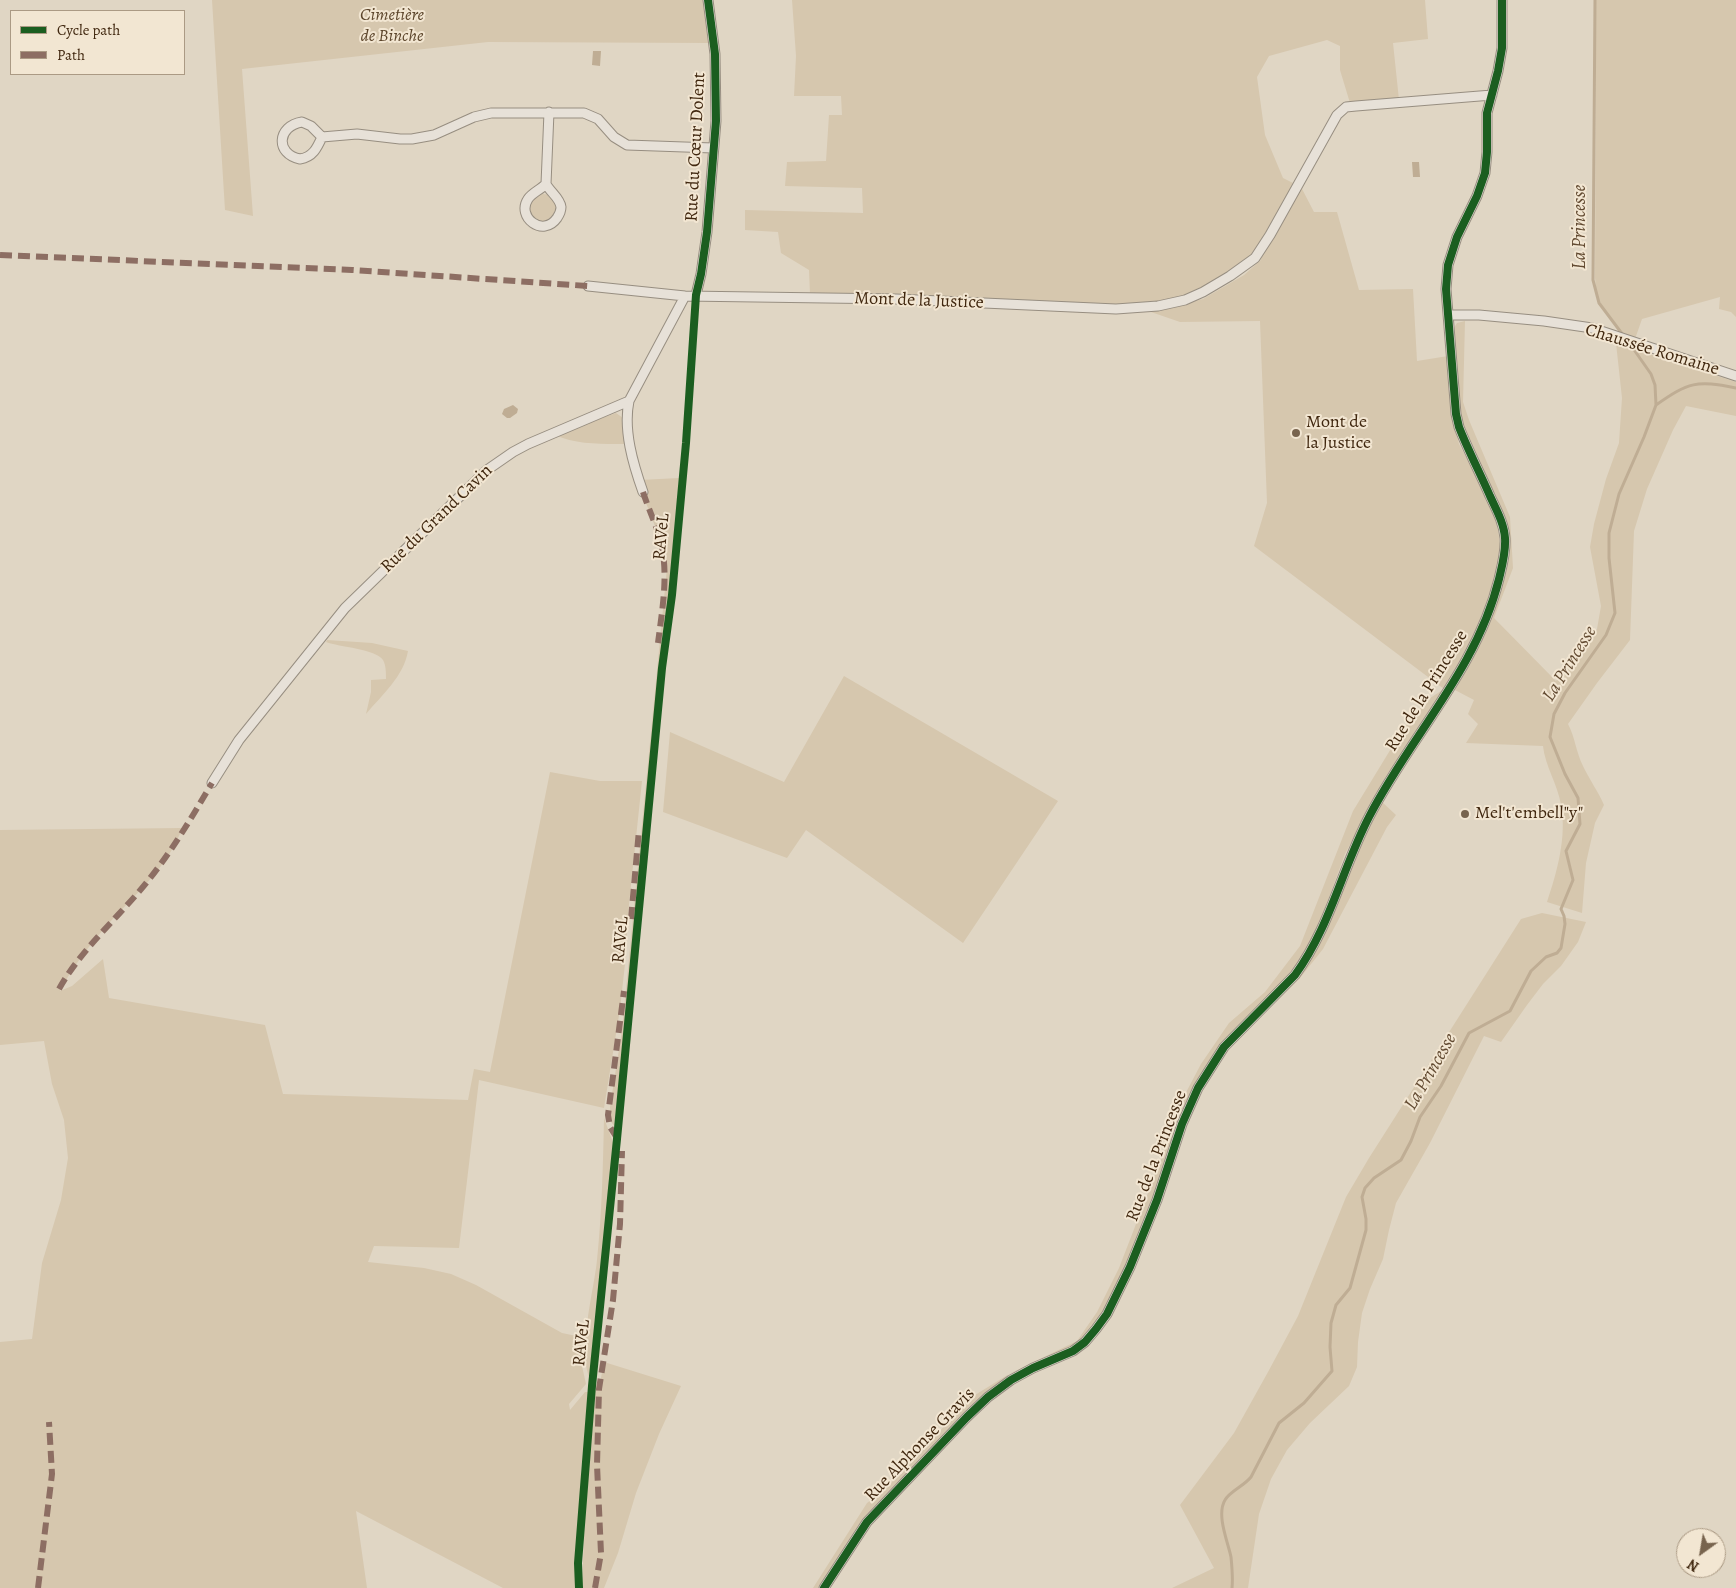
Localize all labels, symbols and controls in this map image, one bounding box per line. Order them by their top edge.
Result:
park label: Cimetière de Binche [360,5,424,48]
legend [10,10,185,75]
text: Cycle path [57,20,120,40]
text: Path [57,45,85,65]
street label: Rue du Cœur Dolent [681,72,711,222]
water label: La Princesse [1569,185,1591,269]
street label: Mont de la Justice [854,288,984,314]
street label: Chaussée Romaine [1582,319,1722,381]
place label: Mont de la Justice [1306,412,1371,454]
marker: Mont de la Justice [1290,427,1302,439]
street label: Rue du Grand Cavin [377,460,497,578]
street label: RAVeL [649,513,675,561]
water label: La Princesse [1538,622,1602,706]
street label: Rue de la Princesse [1381,626,1473,756]
place label: Mel't'embell"y" [1475,803,1583,825]
marker: Mel't'embell"y" [1459,808,1471,820]
street label: RAVeL [608,916,634,964]
water label: La Princesse [1400,1030,1462,1114]
street label: Rue de la Princesse [1122,1087,1192,1225]
street label: RAVeL [569,1318,595,1368]
street label: Rue Alphonse Gravis [860,1384,980,1506]
north arrow [1676,1528,1726,1578]
text: N [1684,1555,1703,1576]

